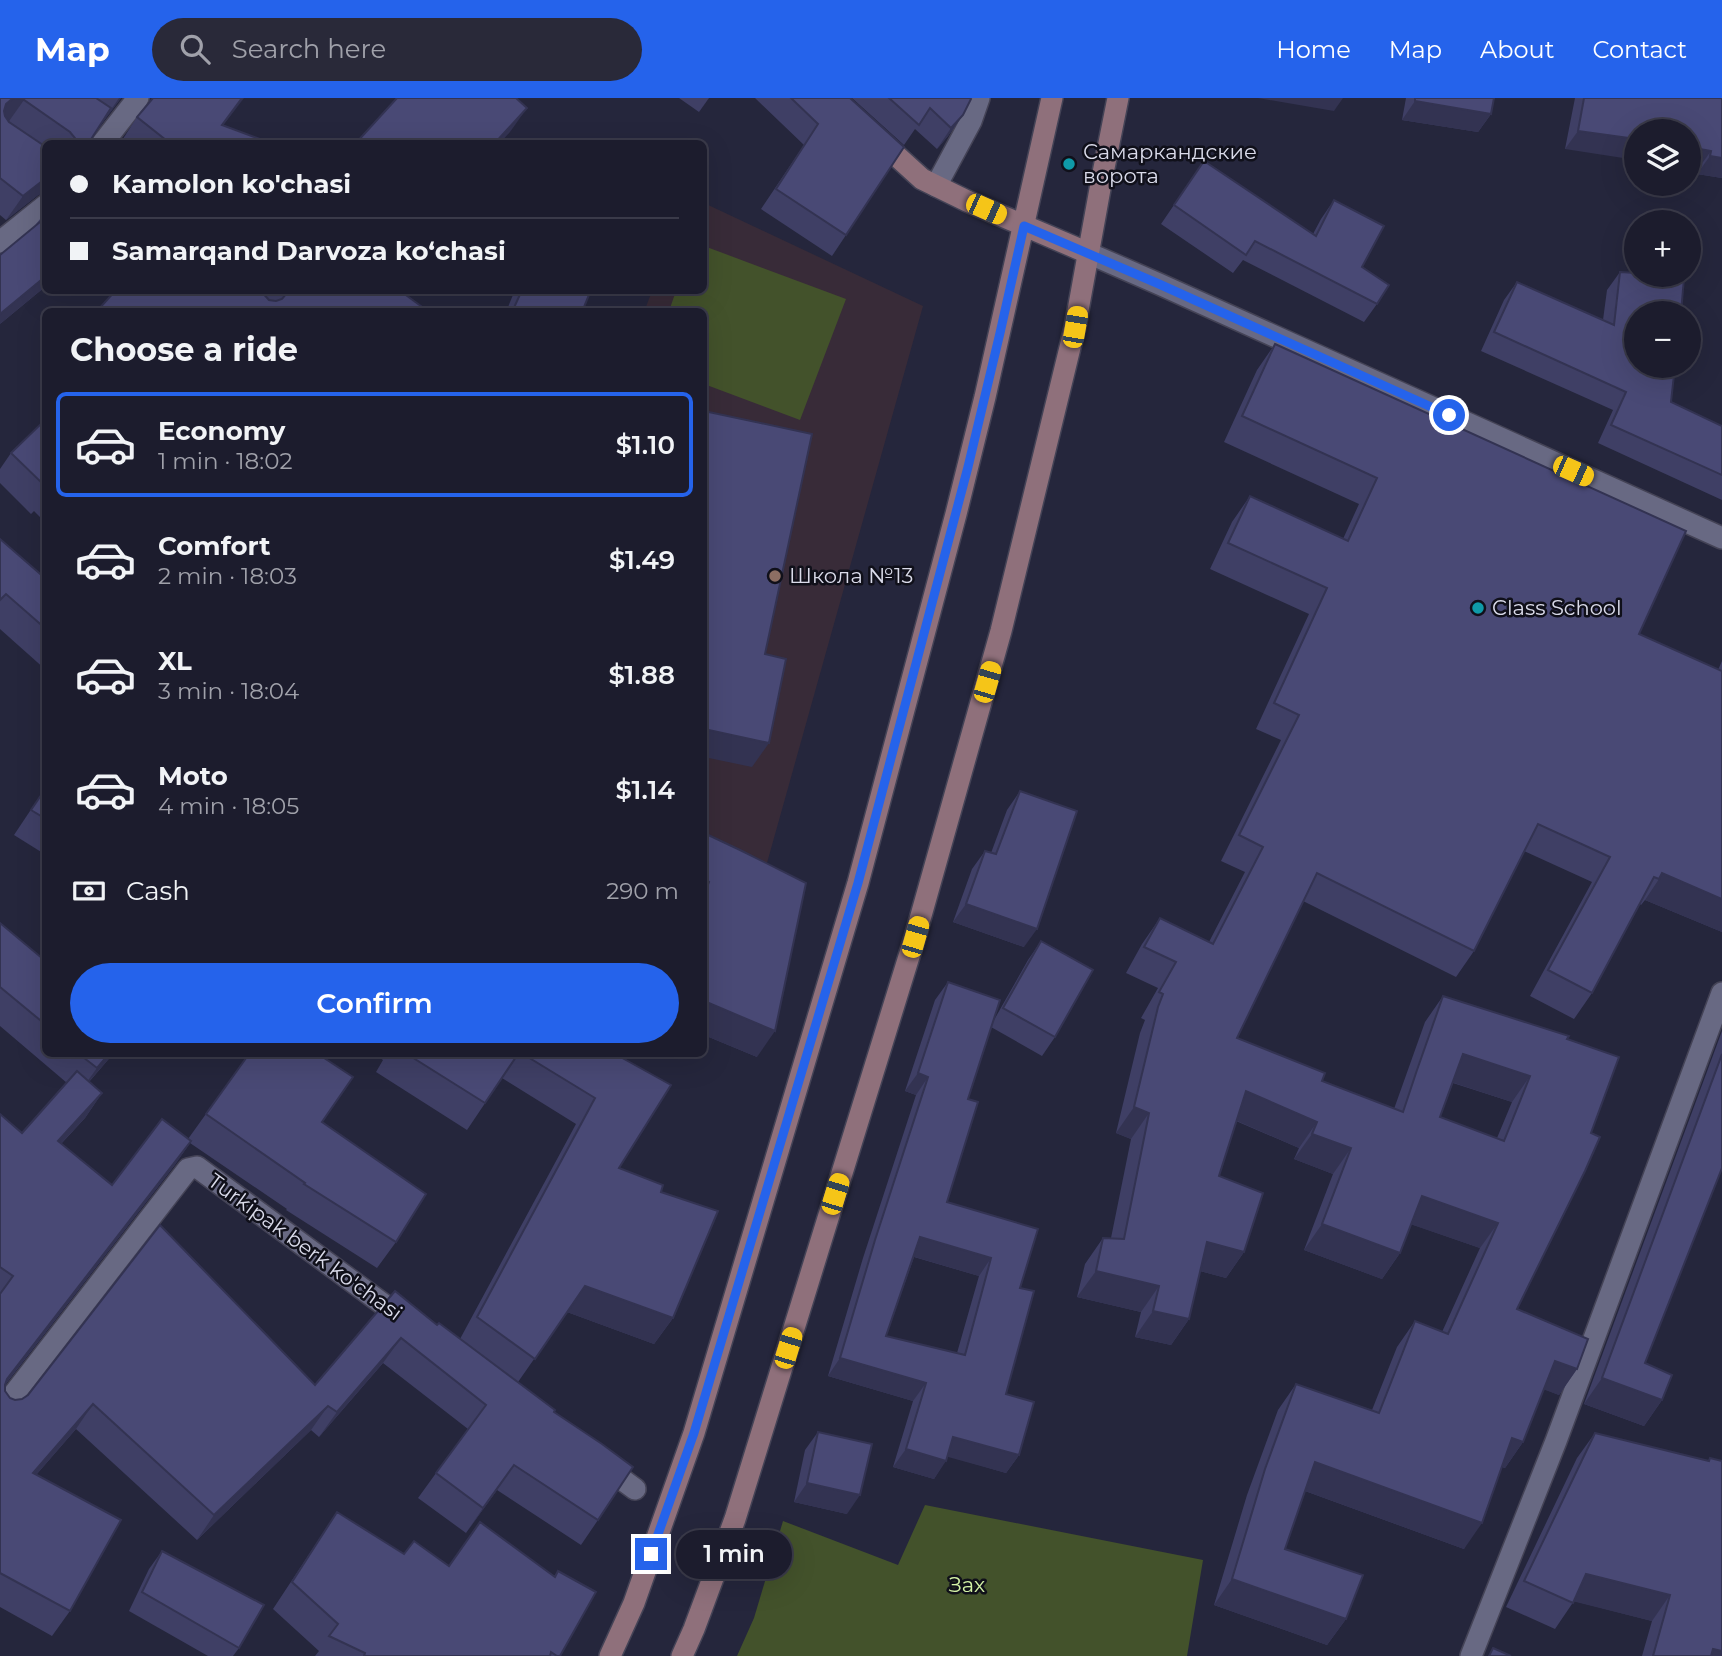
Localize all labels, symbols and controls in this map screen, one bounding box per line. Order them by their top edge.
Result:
search box [152,18,642,81]
text: Map [35,29,110,69]
icon: search [176,30,214,68]
text: Search here [232,33,386,65]
text: Home [1276,35,1351,64]
text: Map [1389,35,1442,64]
text: About [1480,35,1554,64]
text: Contact [1592,35,1687,64]
map controls [1624,119,1701,378]
button: layers [1624,119,1701,196]
place label: Самаркандские ворота [1083,139,1257,188]
marker: Самаркандские ворота [1061,156,1077,172]
text: Kamolon ko'chasi [112,168,351,200]
car [963,191,1010,227]
button: + [1624,210,1701,287]
text: Samarqand Darvoza koʻchasi [112,235,506,267]
button: − [1624,301,1701,378]
car [1062,304,1089,350]
text: Choose a ride [70,330,298,369]
route start [1433,399,1465,431]
icon: car [74,413,137,476]
text: Economy [158,415,285,447]
text: $1.10 [616,429,675,461]
text: 1 min · 18:02 [158,447,292,475]
car [1550,453,1597,489]
icon: car [74,528,137,591]
text: Comfort [158,530,270,562]
text: $1.49 [609,544,675,576]
text: 2 min · 18:03 [158,562,297,590]
place label: Школа №13 [789,563,913,588]
marker: Школа №13 [767,568,783,584]
place label: Class School [1492,595,1622,620]
marker: Class School [1470,600,1486,616]
icon: car [74,643,137,706]
text: XL [158,645,192,677]
text: $1.88 [608,659,675,691]
car [972,659,1003,705]
text: 3 min · 18:04 [158,677,299,705]
icon: car [74,758,137,821]
text: Moto [158,760,228,792]
text: $1.14 [615,774,675,806]
text: 4 min · 18:05 [158,792,299,820]
icon: cash [70,872,108,910]
text: Cash [126,875,190,907]
text: 290 m [606,877,679,905]
car [900,914,931,960]
button: Confirm [70,963,679,1043]
street label: Turkipak berk ko'chasi [204,1168,407,1325]
car [819,1171,852,1217]
car [772,1325,805,1371]
callout: 1 min [676,1530,791,1578]
route end [635,1538,667,1570]
text: 1 min [703,1540,765,1568]
park label: Зах [949,1572,985,1597]

